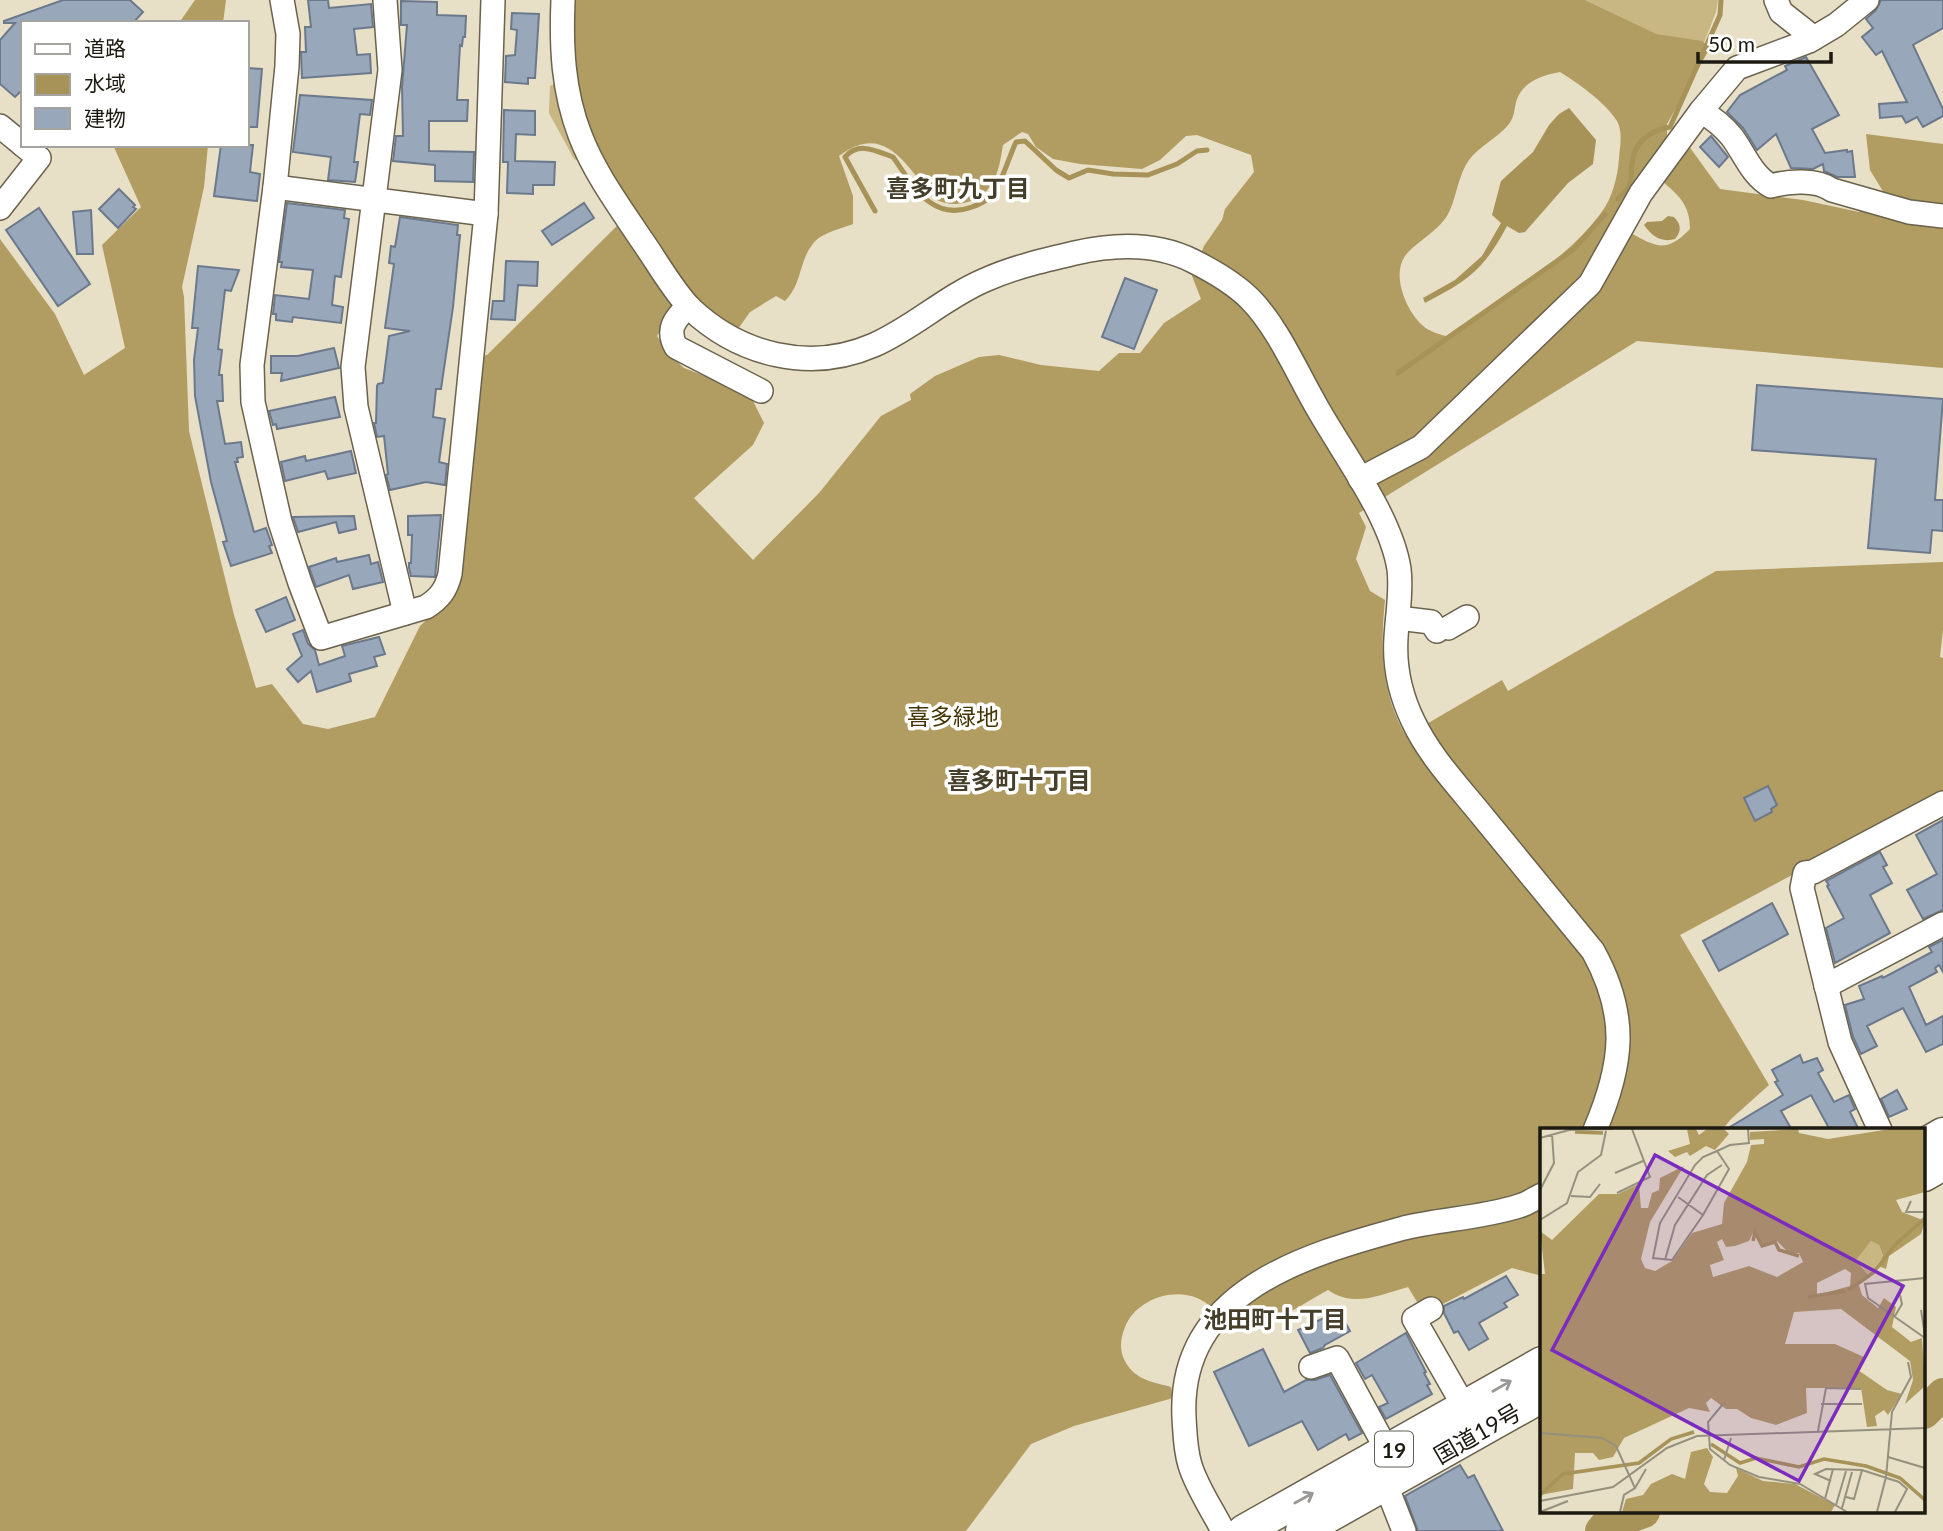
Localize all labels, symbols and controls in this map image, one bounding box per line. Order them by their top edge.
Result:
legend [21,21,248,147]
scale bar [1698,21,1831,65]
text: 50 m [1708,31,1755,56]
text: 道路 [84,35,126,60]
text: 水域 [84,70,126,95]
text: 建物 [84,105,126,130]
district label: 喜多町九丁目 [886,173,1030,202]
park label: 喜多緑地 [907,702,999,730]
district label: 喜多町十丁目 [947,765,1091,794]
inset map [1540,1128,1926,1514]
district label: 池田町十丁目 [1203,1304,1347,1333]
one-way arrow [1492,1379,1512,1393]
street label: 国道19号 [1429,1397,1525,1469]
road number: 19 [1375,1432,1413,1466]
one-way arrow [1293,1491,1314,1504]

